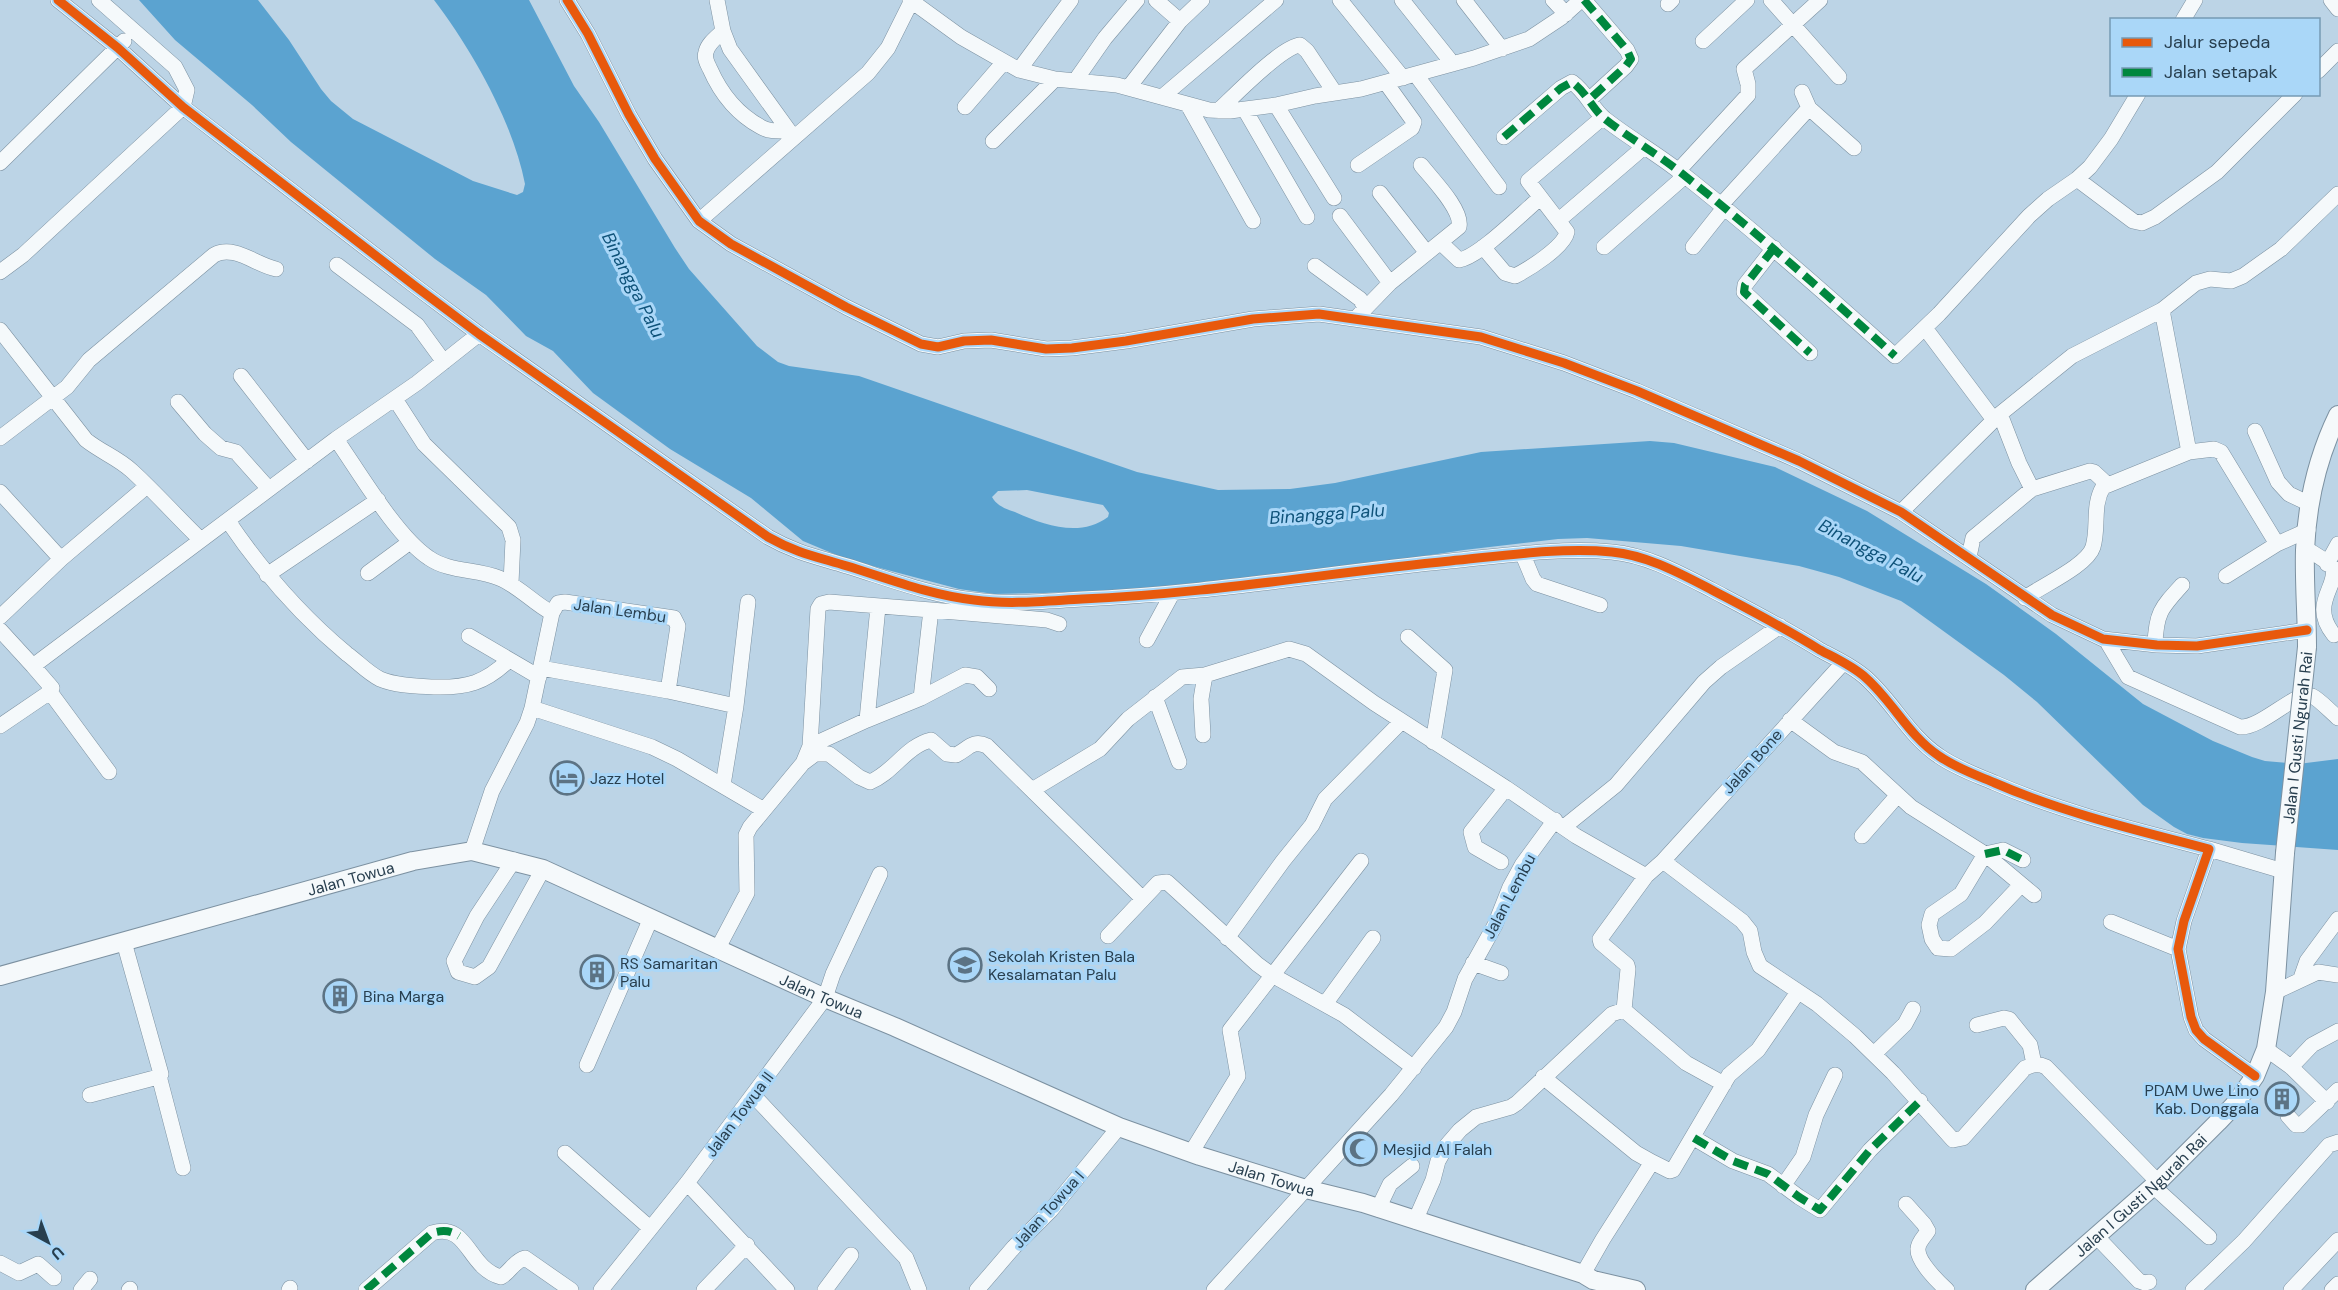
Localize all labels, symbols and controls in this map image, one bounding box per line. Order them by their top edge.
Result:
legend [2110,18,2320,96]
text: Jalur sepeda [2164,30,2270,54]
text: Jalan setapak [2164,60,2278,84]
water label: Binangga Palu [596,228,670,342]
water label: Binangga Palu [1269,498,1385,530]
water label: Binangga Palu [1814,513,1928,589]
street label: Jalan Lembu [572,594,667,627]
street label: Jalan I Gusti Ngurah Rai [2278,651,2317,825]
street label: Jalan Bone [1718,725,1787,798]
hotel icon: Jazz Hotel [549,760,585,796]
place label: Jazz Hotel [590,768,664,789]
street label: Jalan Lembu [1478,850,1541,942]
street label: Jalan Towua [305,857,397,901]
place label: Sekolah Kristen Bala Kesalamatan Palu [988,946,1135,985]
school or university icon: Sekolah Kristen Bala Kesalamatan Palu [947,947,983,983]
place label: RS Samaritan Palu [620,953,718,992]
building icon: RS Samaritan Palu [579,954,615,990]
street label: Jalan Towua [776,969,866,1024]
building icon: Bina Marga [322,978,358,1014]
place label: Bina Marga [363,986,444,1007]
street label: Jalan Towua II [701,1068,778,1161]
place label: PDAM Uwe Lino Kab. Donggala [2145,1080,2259,1119]
building icon: PDAM Uwe Lino Kab. Donggala [2264,1081,2300,1117]
street label: Jalan I Gusti Ngurah Rai [2070,1129,2212,1262]
mosque icon: Mesjid Al Falah [1342,1131,1378,1167]
place label: Mesjid Al Falah [1383,1139,1492,1160]
street label: Jalan Towua [1226,1155,1317,1202]
street label: Jalan Towua I [1008,1166,1089,1252]
north arrow [18,1212,78,1272]
text: U [46,1241,69,1264]

